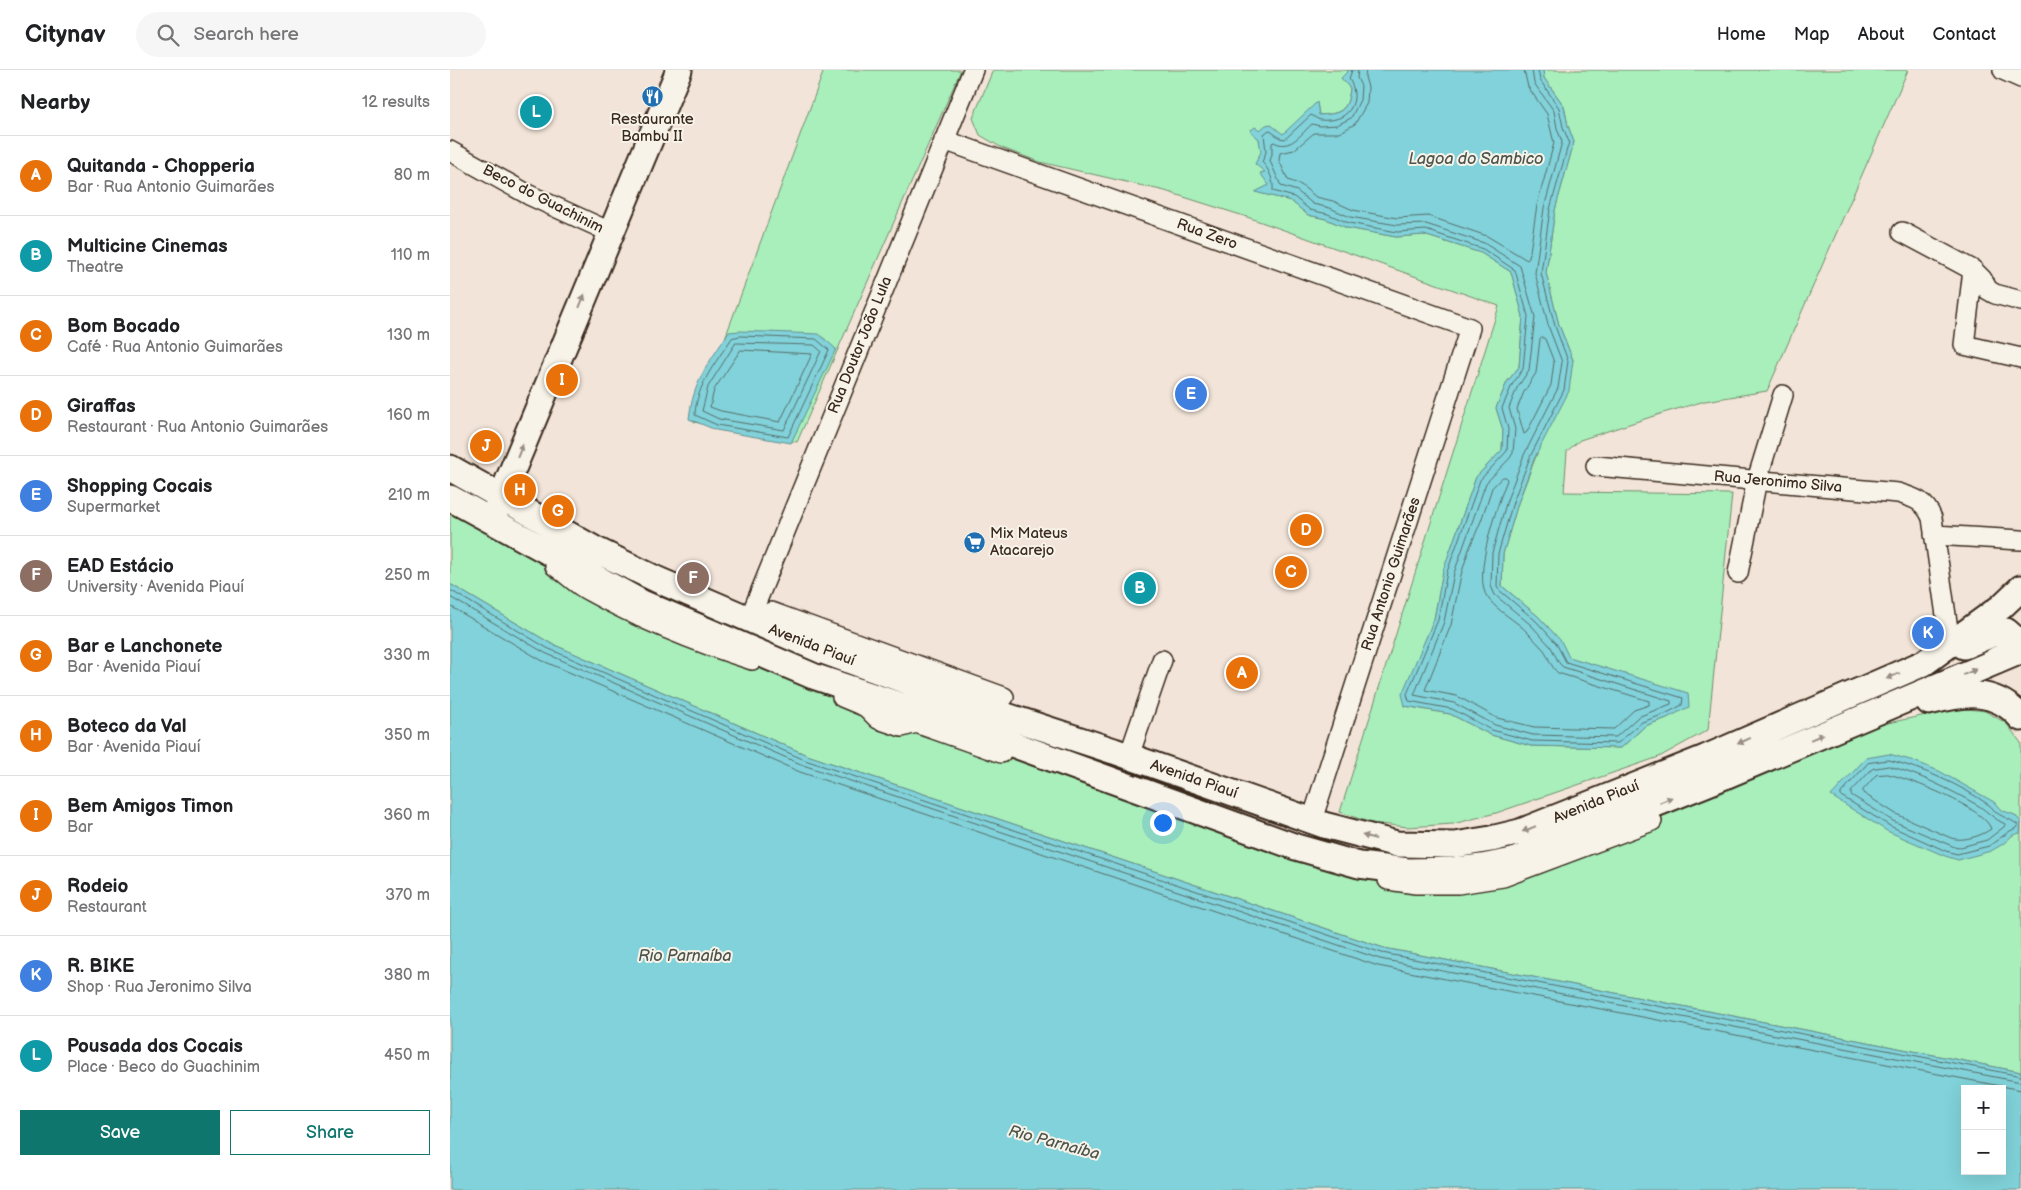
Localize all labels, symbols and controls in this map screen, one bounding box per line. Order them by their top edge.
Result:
search box [136,12,486,57]
text: Citynav [25,20,106,49]
icon: search [154,21,182,49]
text: Search here [194,23,299,46]
text: Home [1717,24,1766,45]
text: Map [1794,24,1830,45]
text: About [1858,24,1905,45]
text: Contact [1933,24,1996,45]
restaurant icon: Restaurante Bambu II [640,84,664,108]
text: Nearby [20,90,90,115]
text: 12 results [362,93,430,112]
pin: L [520,93,552,131]
place label: Restaurante Bambu II [610,110,694,146]
water label: Lagoa do Sambico [1409,150,1544,169]
text: Quitanda - Chopperia [67,155,255,178]
street label: Beco do Guachinim [479,160,607,238]
text: A [31,166,41,185]
text: 80 m [394,166,430,185]
text: Bar · Rua Antonio Guimarães [67,178,274,197]
street label: Rua Zero [1174,214,1240,254]
text: Multicine Cinemas [67,235,228,258]
text: B [30,246,42,265]
text: 110 m [391,246,430,265]
text: Theatre [67,258,123,277]
street label: Rua Doutor João Lula [824,274,896,416]
one-way arrow [578,294,586,308]
text: Bom Bocado [67,315,180,338]
text: C [30,326,42,345]
text: 130 m [387,326,430,345]
text: Café · Rua Antonio Guimarães [67,338,283,357]
pin: I [546,361,578,399]
pin: E [1175,375,1207,413]
text: Giraffas [67,395,136,418]
text: D [30,406,42,425]
text: 160 m [387,406,430,425]
text: Restaurant · Rua Antonio Guimarães [67,418,328,437]
pin: J [470,427,502,465]
one-way arrow [516,444,524,458]
street label: Rua Jeronimo Silva [1713,467,1843,497]
pin: H [504,471,536,509]
text: Shopping Cocais [67,475,212,498]
text: E [31,486,41,505]
text: 210 m [388,486,430,505]
pin: G [542,492,574,530]
street label: Rua Antonio Guimarães [1357,494,1425,653]
text: Supermarket [67,498,160,517]
pin: D [1290,511,1322,549]
place label: Mix Mateus Atacarejo [990,524,1068,560]
supermarket icon: Mix Mateus Atacarejo [962,530,986,554]
pin: C [1275,553,1307,591]
text: EAD Estácio [67,555,174,578]
pin: F [677,559,709,597]
text: F [31,566,41,585]
text: 250 m [384,566,430,585]
pin: B [1124,569,1156,607]
text: University · Avenida Piauí [67,578,244,597]
pin: K [1912,614,1944,652]
street label: Avenida Piauí [766,620,858,670]
text: Bar e Lanchonete [67,635,222,658]
text: G [30,646,42,665]
text: 330 m [383,646,430,665]
pin: A [1226,654,1258,692]
text: Bar · Avenida Piauí [67,658,200,677]
one-way arrow [1963,668,1977,676]
one-way arrow [1886,672,1900,680]
text: Boteco da Val [67,715,187,738]
text: H [30,726,42,745]
text: 350 m [384,726,430,745]
one-way arrow [1809,733,1824,741]
one-way arrow [1737,737,1751,745]
text: Bar · Avenida Piauí [67,738,200,757]
street label: Avenida Piauí [1148,755,1241,803]
street label: Avenida Piauí [1550,776,1642,828]
text: Bem Amigos Timon [67,795,233,818]
one-way arrow [1659,795,1674,803]
text: I [33,806,39,825]
text: 360 m [383,806,430,825]
your location [1150,810,1176,836]
text: Bar [67,818,93,837]
one-way arrow [1522,825,1536,833]
one-way arrow [1361,832,1376,840]
text: Rodeio [67,875,128,898]
text: J [32,886,40,905]
text: 370 m [385,886,430,905]
text: Restaurant [67,898,147,917]
water label: Rio Parnaíba [638,947,732,966]
text: R. BIKE [67,955,134,978]
text: K [31,966,41,985]
text: 380 m [384,966,430,985]
text: Shop · Rua Jeronimo Silva [67,978,252,997]
text: Pousada dos Cocais [67,1035,243,1058]
text: L [31,1046,41,1065]
text: 450 m [384,1046,430,1065]
text: Place · Beco do Guachinim [67,1058,260,1077]
map controls [1961,1085,2006,1175]
button: + [1961,1085,2006,1130]
button: Save [20,1110,220,1155]
button: Share [230,1110,430,1155]
water label: Rio Parnaíba [1006,1122,1102,1164]
button: − [1961,1130,2006,1175]

